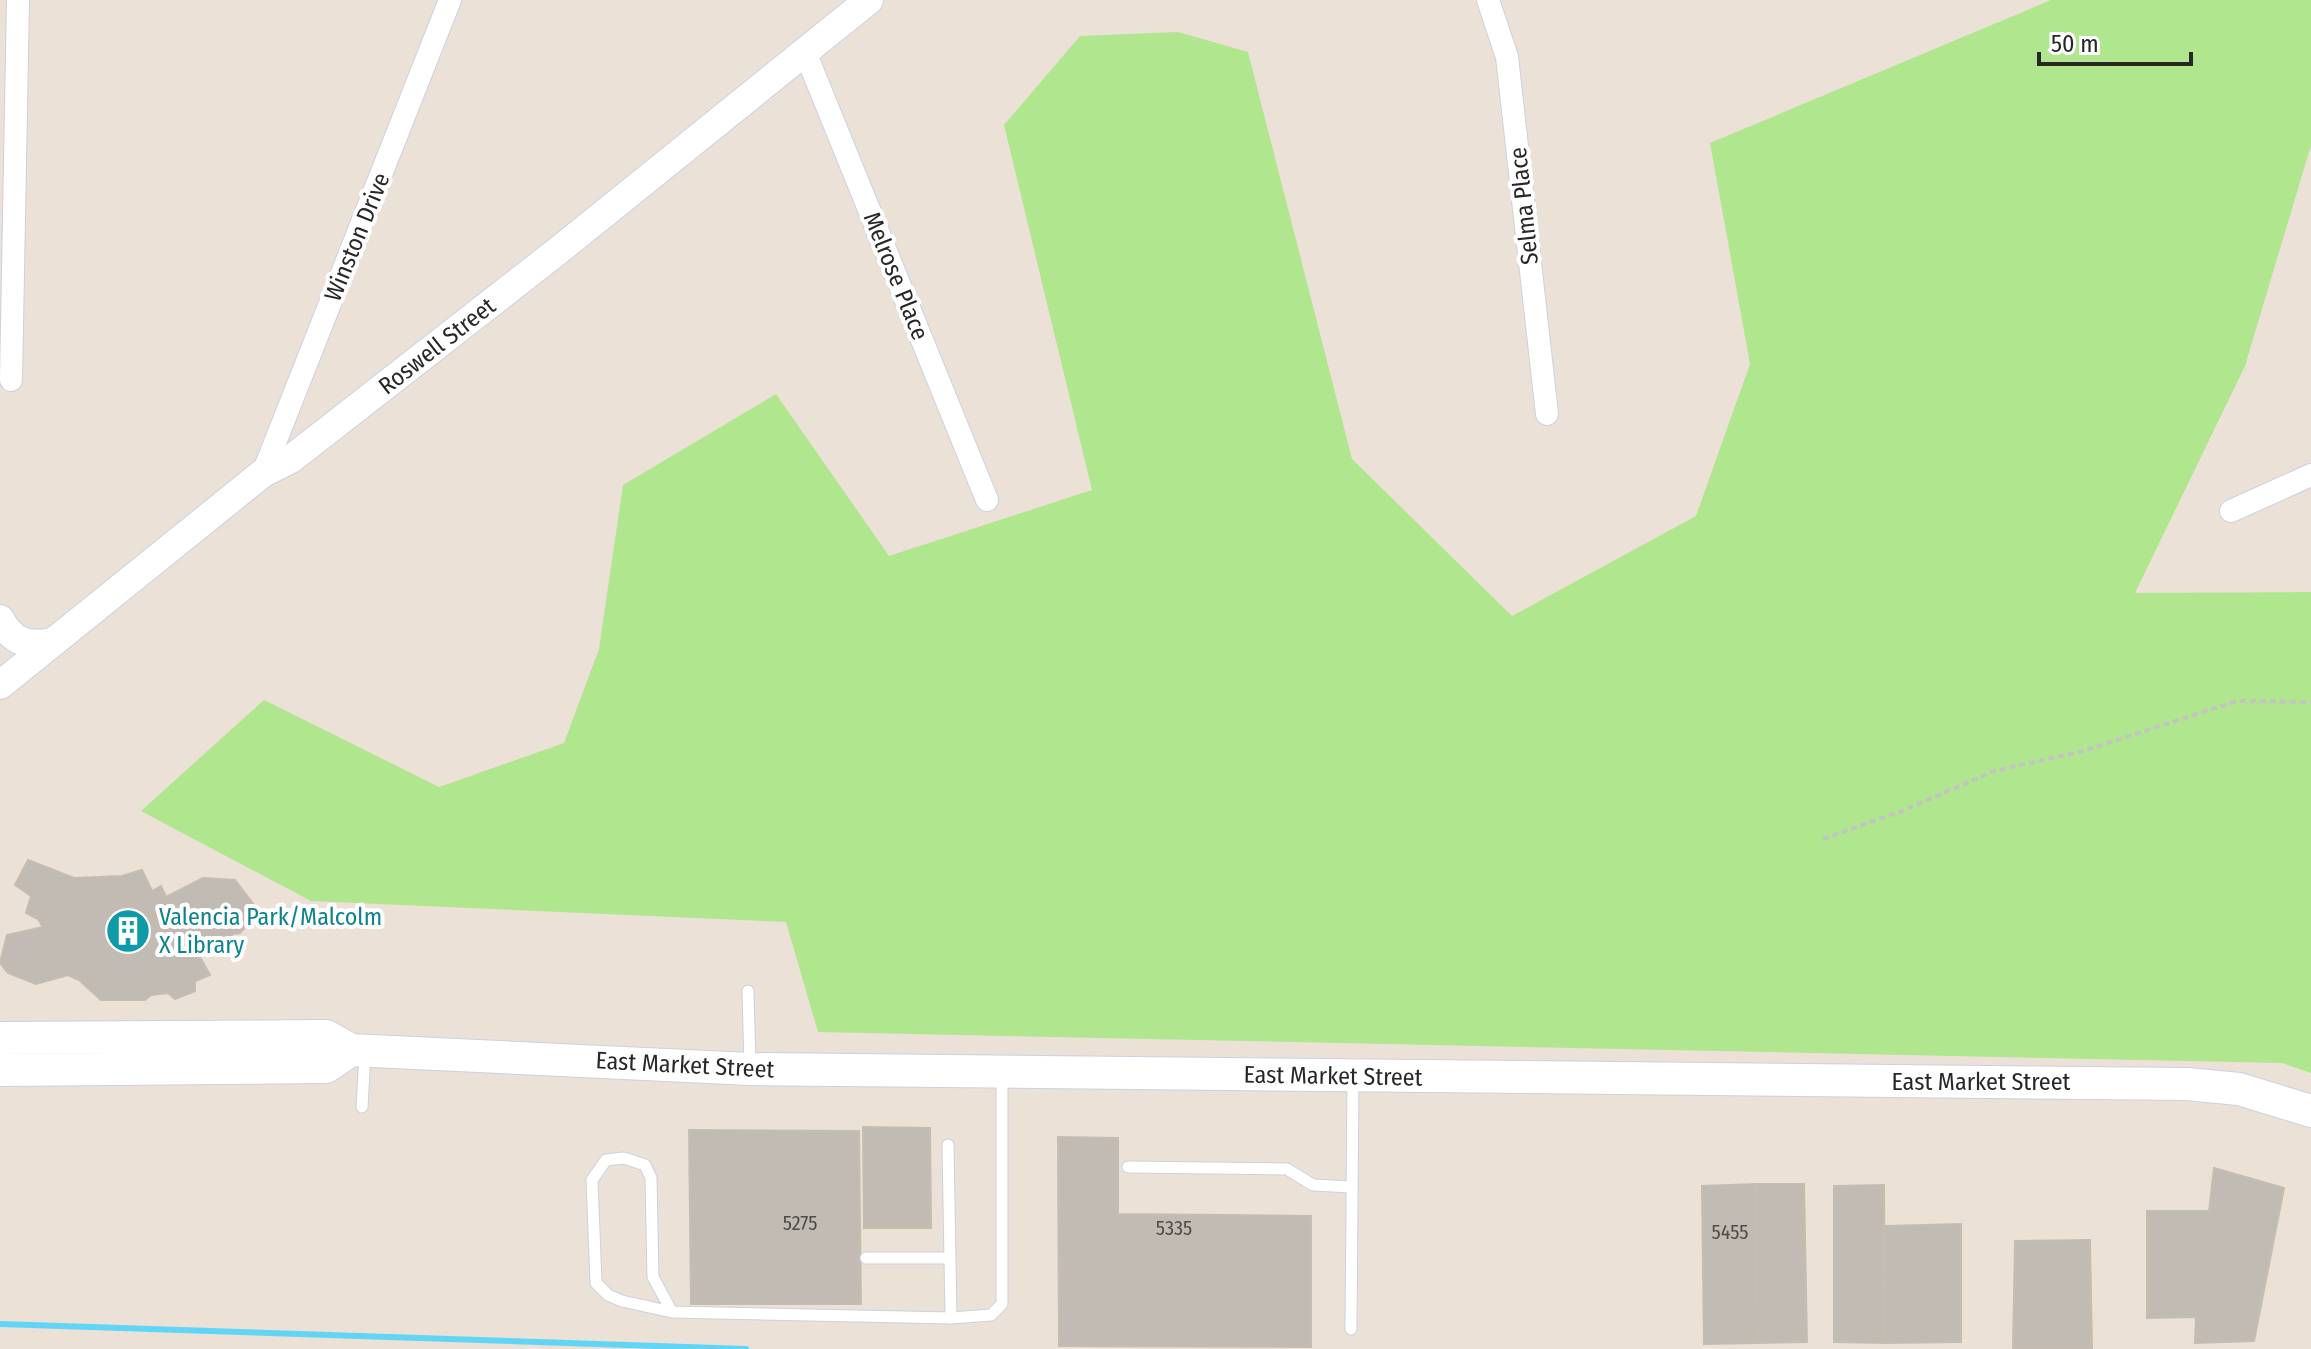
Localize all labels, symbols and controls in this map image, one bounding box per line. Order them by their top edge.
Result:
scale bar [2039,16,2191,66]
text: 50 m [2051,30,2099,58]
street label: Selma Place [1504,146,1544,266]
street label: Winston Drive [319,169,395,305]
street label: Melrose Place [858,208,934,344]
street label: Roswell Street [373,292,501,400]
place label: Valencia Park/Malcolm X Library [159,903,382,959]
building icon: Valencia Park/Malcolm X Library [104,907,152,955]
street label: East Market Street [595,1046,775,1084]
street label: East Market Street [1243,1060,1423,1092]
street label: East Market Street [1892,1068,2071,1096]
house number: 5275 [783,1211,817,1235]
house number: 5335 [1156,1216,1192,1240]
house number: 5455 [1712,1220,1748,1244]

